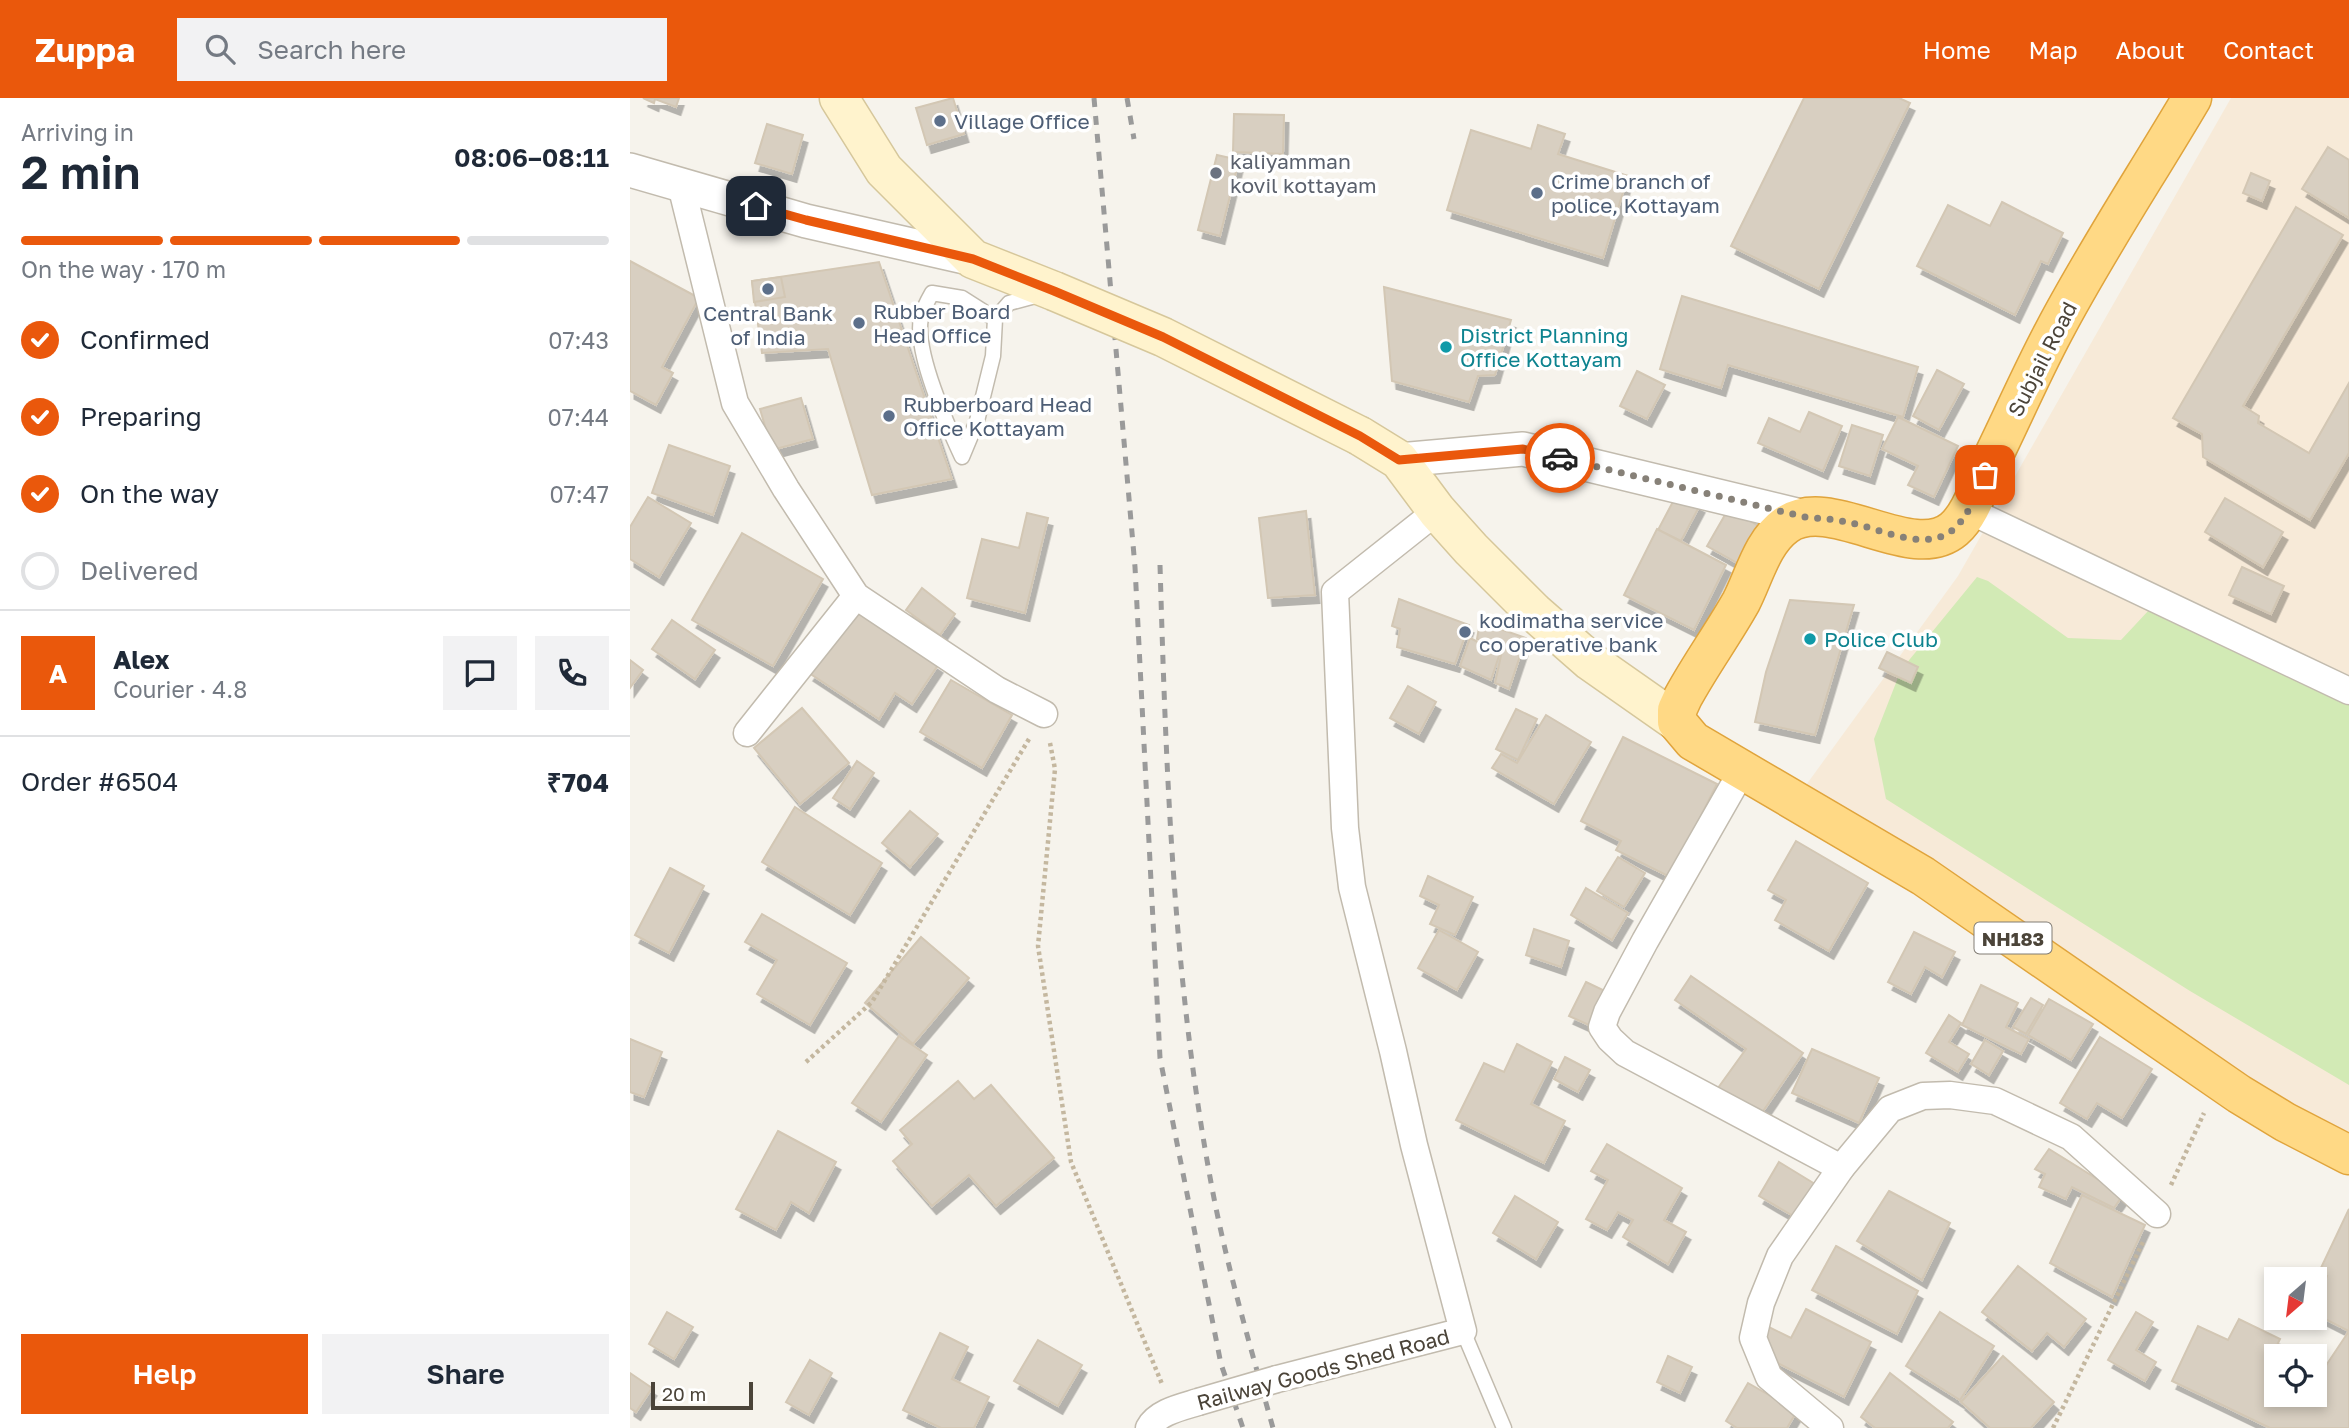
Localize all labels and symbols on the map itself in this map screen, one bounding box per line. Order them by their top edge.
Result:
place label: Village Office [954,108,1090,134]
marker: Village Office [932,113,948,129]
place label: kaliyamman kovil kottayam [1230,148,1377,198]
marker: kaliyamman kovil kottayam [1208,165,1224,181]
place label: Crime branch of police, Kottayam [1551,168,1720,218]
pin [726,176,786,236]
marker: Crime branch of police, Kottayam [1529,185,1545,201]
marker: Central Bank of India [760,281,776,297]
street label: Subjail Road [2002,297,2082,421]
place label: Rubber Board Head Office [873,298,1010,348]
place label: Central Bank of India [703,300,833,350]
marker: Rubber Board Head Office [851,315,867,331]
place label: District Planning Office Kottayam [1460,322,1628,372]
marker: District Planning Office Kottayam [1438,339,1454,355]
place label: Rubberboard Head Office Kottayam [903,391,1092,441]
marker: Rubberboard Head Office Kottayam [881,408,897,424]
courier [1525,423,1595,493]
pin [1955,445,2015,505]
place label: kodimatha service co operative bank [1479,607,1663,657]
marker: kodimatha service co operative bank [1457,624,1473,640]
place label: Police Club [1824,626,1938,652]
marker: Police Club [1802,631,1818,647]
road number: NH183 [1974,922,2052,954]
north arrow [2264,1267,2328,1330]
street label: Railway Goods Shed Road [1194,1323,1452,1415]
scale bar [651,1379,752,1411]

